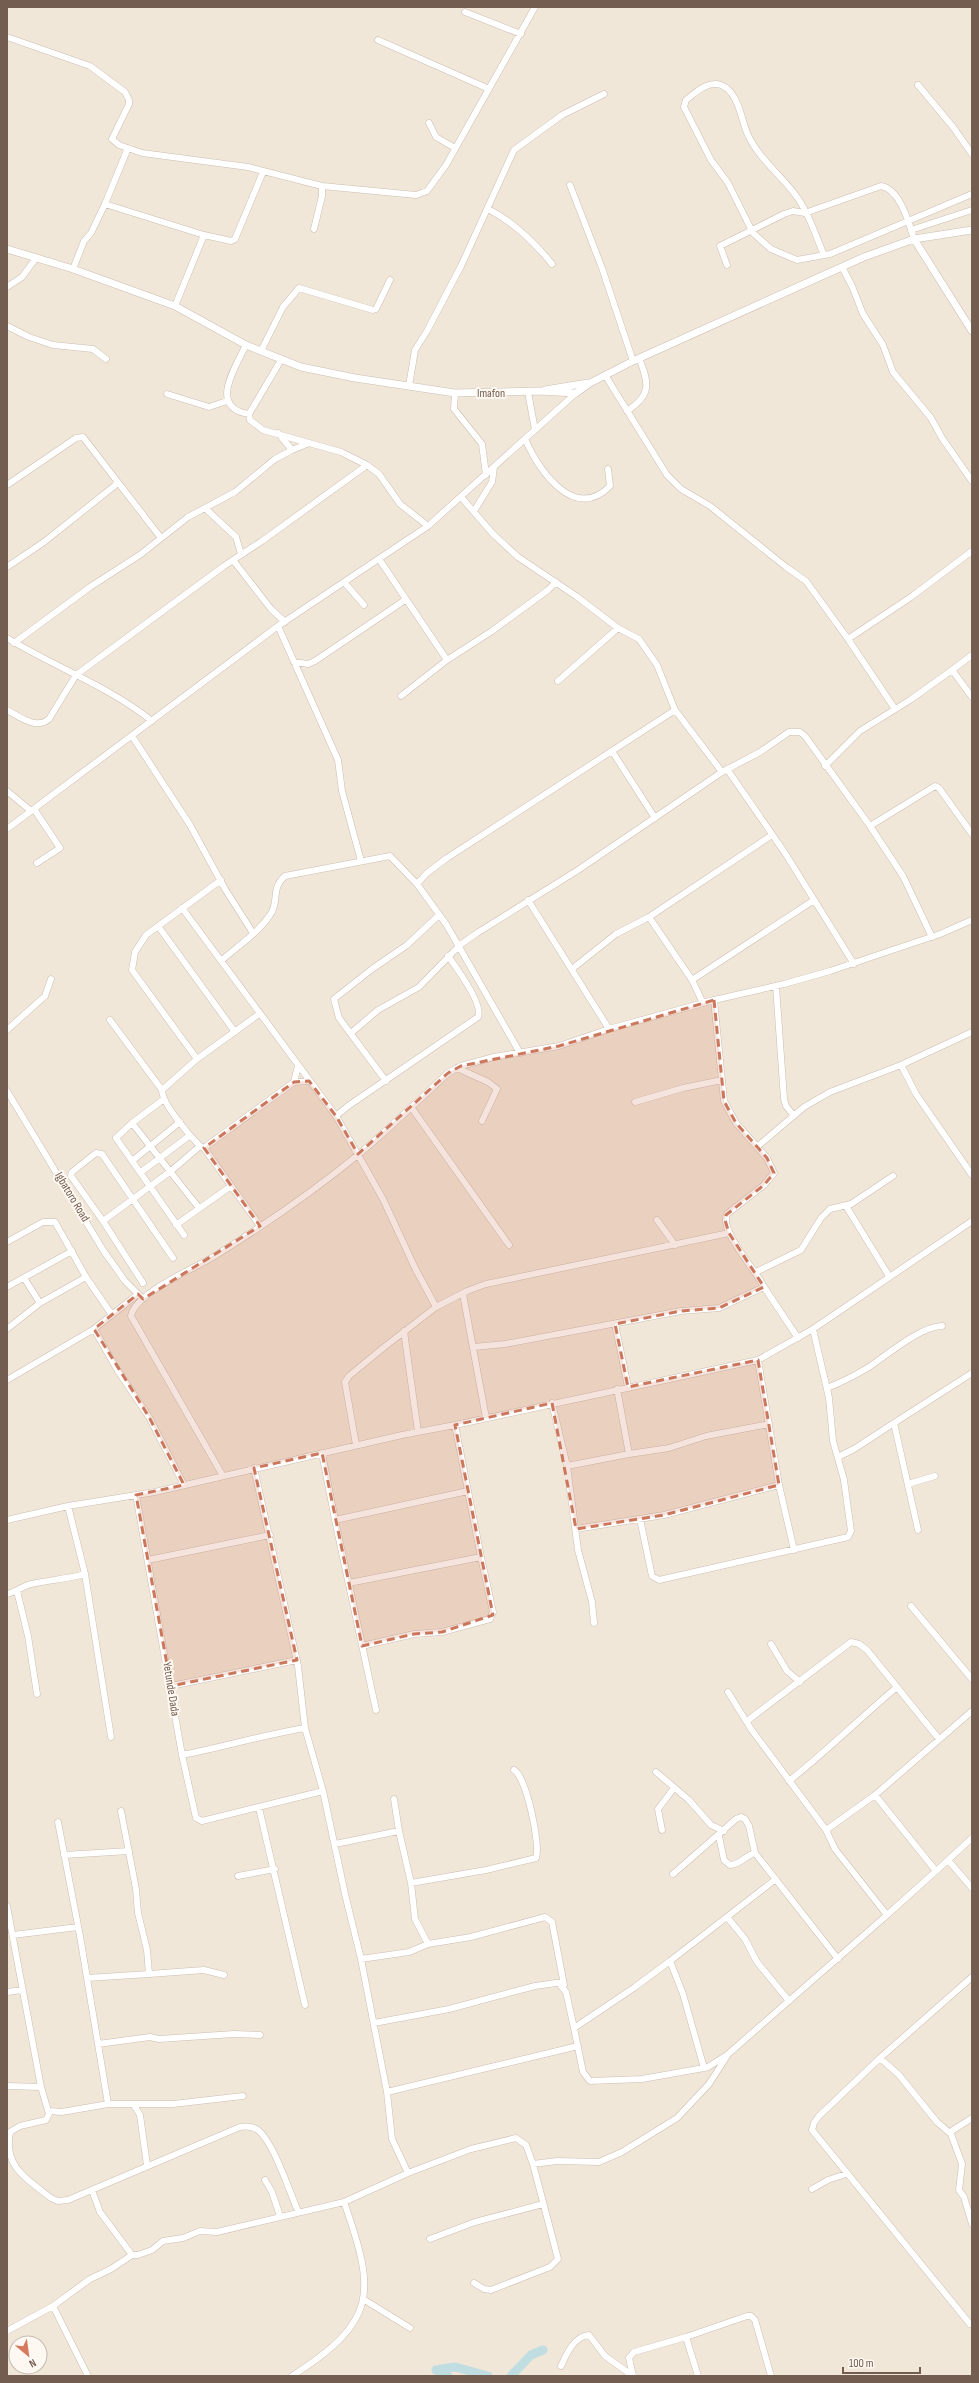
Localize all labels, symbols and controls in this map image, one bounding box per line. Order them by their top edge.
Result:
street label: Imafon [477,386,505,401]
street label: Igbatoro Road [51,1169,93,1225]
street label: Yetunde Dada [159,1661,183,1718]
north arrow [8,2335,48,2375]
scale bar [843,2349,920,2375]
text: N [27,2356,38,2370]
text: 100 m [849,2356,874,2371]

